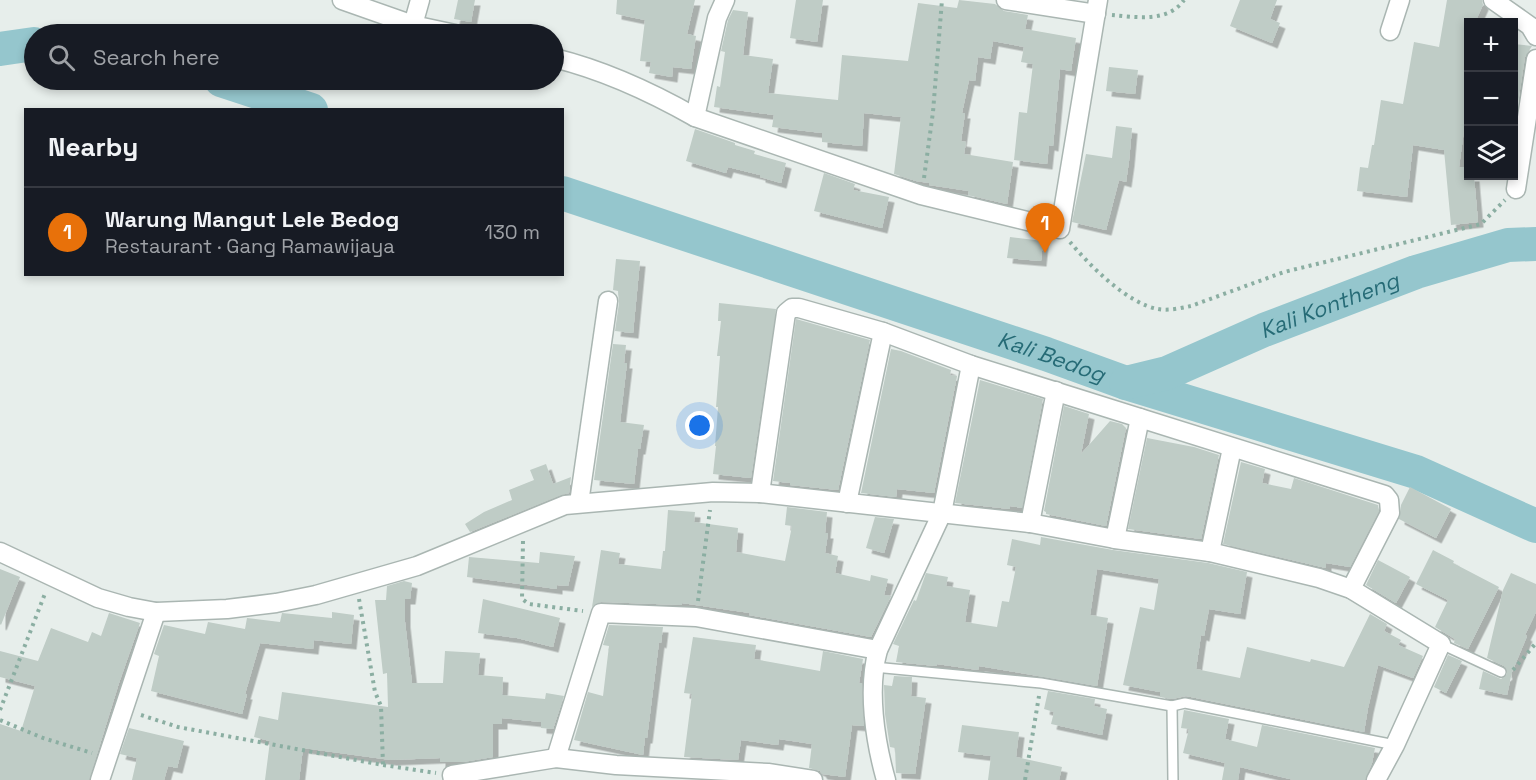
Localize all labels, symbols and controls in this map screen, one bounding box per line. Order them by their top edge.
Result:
map controls [1464,18,1518,180]
button: + [1464,18,1518,72]
search box [24,24,564,90]
icon: search [45,41,78,74]
text: Search here [93,43,220,71]
button: − [1464,72,1518,126]
button: layers [1464,126,1518,180]
text: Nearby [48,130,138,164]
pin: 1 [1026,204,1064,253]
text: Warung Mangut Lele Bedog [105,205,399,233]
text: 1 [63,219,72,245]
text: 130 m [484,219,540,245]
text: Restaurant · Gang Ramawijaya [105,233,395,259]
water label: Kali Kontheng [1256,266,1403,344]
water label: Kali Bedog [994,325,1110,389]
your location [685,411,714,440]

